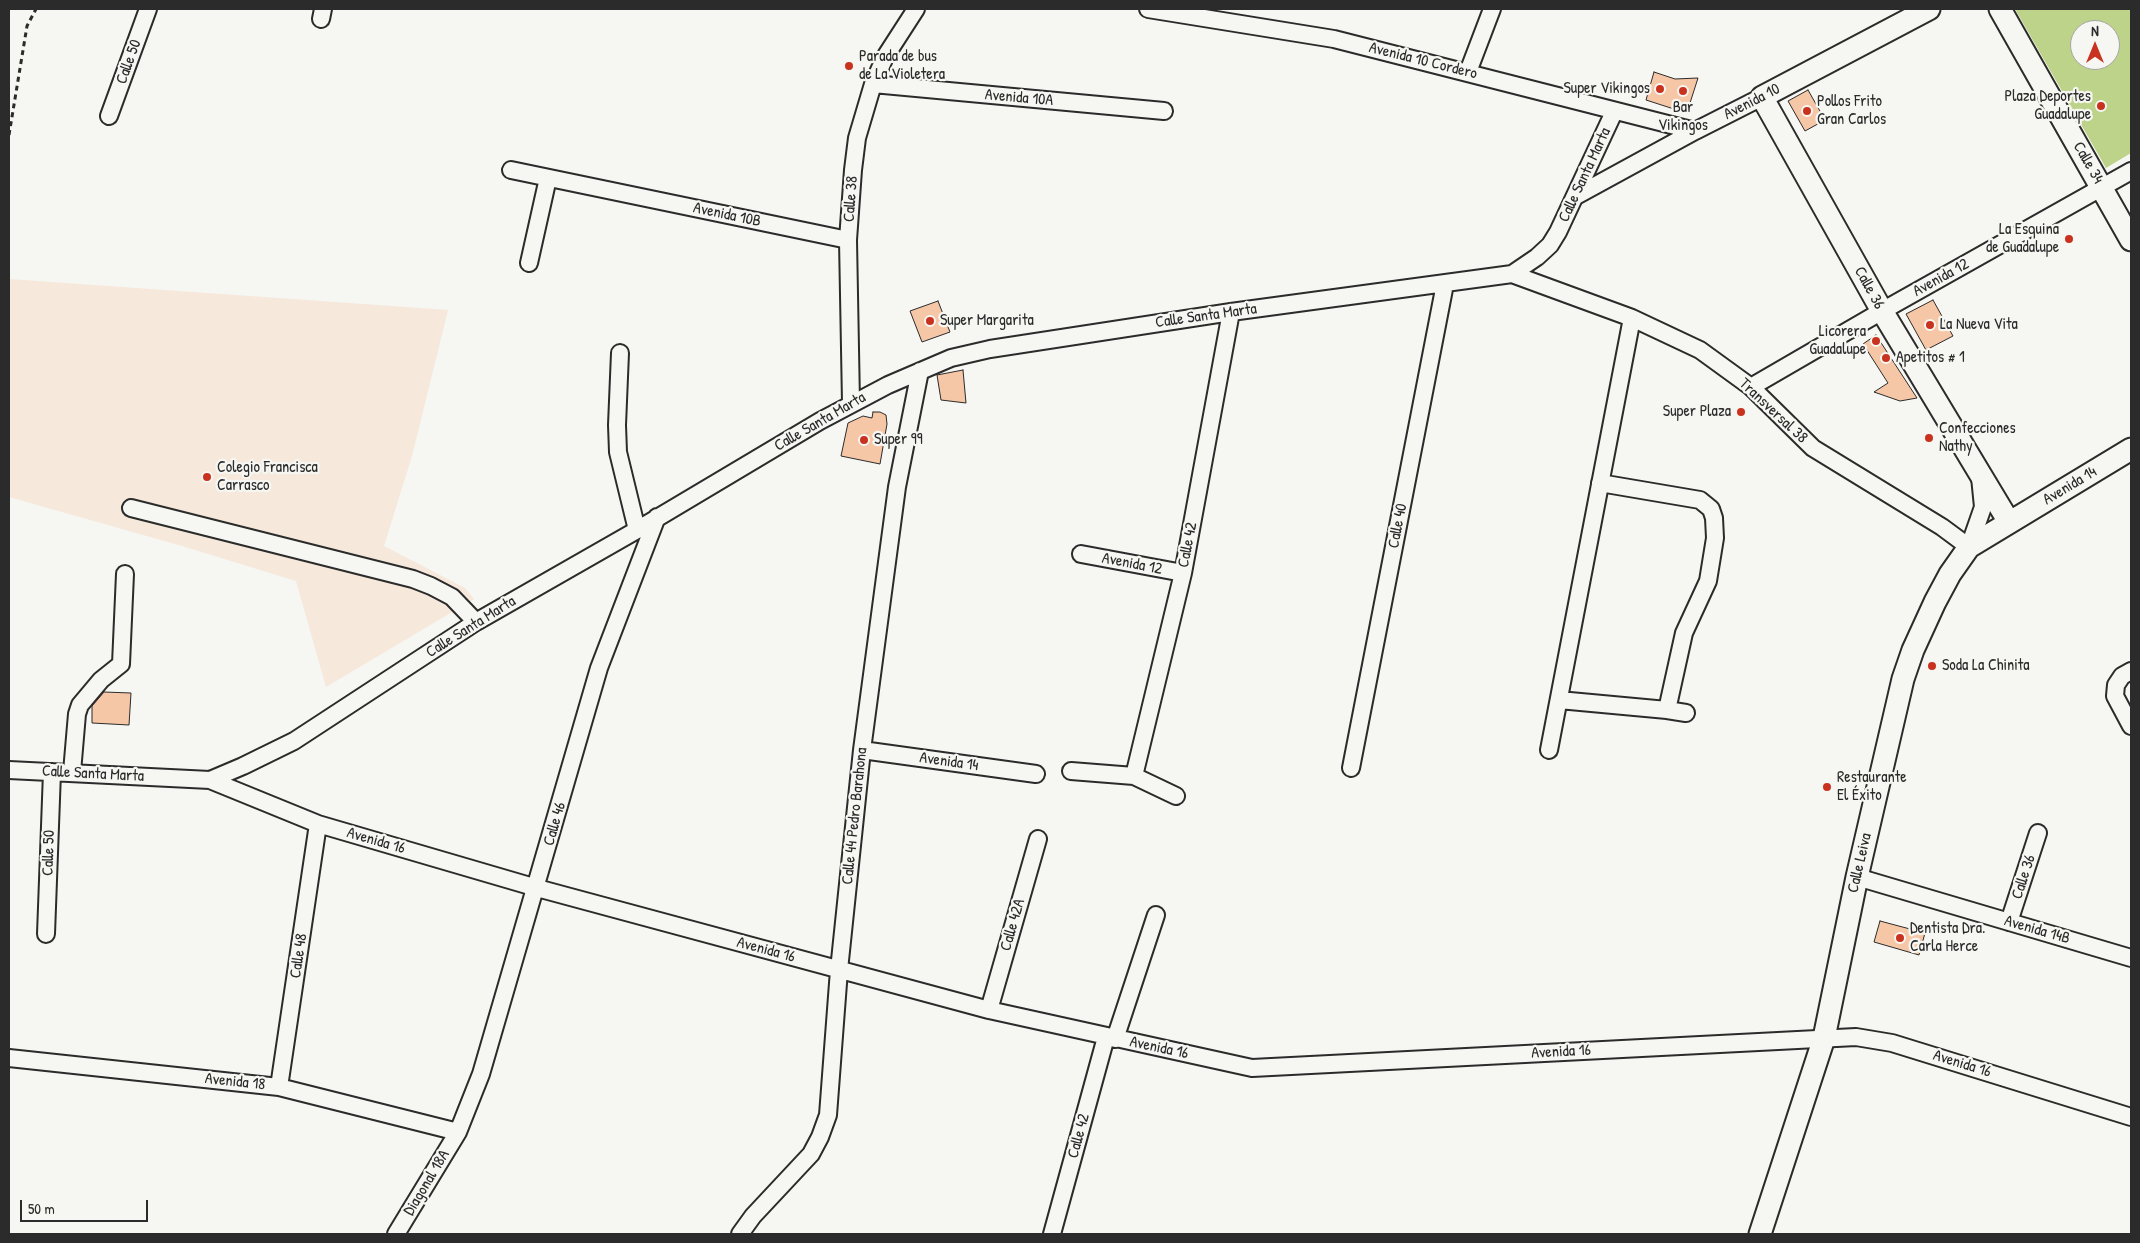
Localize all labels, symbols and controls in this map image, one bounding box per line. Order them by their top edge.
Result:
north arrow [2070,20,2120,70]
text: N [2091,21,2099,40]
street label: Calle 50 [112,37,146,87]
street label: Avenida 10 Cordero [1367,38,1479,84]
place label: Parada de bus de La Violetera [859,47,945,85]
marker: Parada de bus de La Violetera [843,60,855,72]
place label: Super Vikingos [1563,79,1650,99]
street label: Avenida 10 [1721,80,1783,124]
marker: Super Vikingos [1654,83,1666,95]
street label: Avenida 10A [984,85,1054,111]
marker: Bar Vikingos [1677,85,1689,97]
place label: Plaza Deportes Guadalupe [2005,87,2091,125]
place label: Pollos Frito Gran Carlos [1817,92,1886,130]
place label: Bar Vikingos [1658,98,1708,136]
marker: Plaza Deportes Guadalupe [2095,100,2107,112]
marker: Pollos Frito Gran Carlos [1801,105,1813,117]
street label: Calle Santa Marta [1555,125,1615,225]
street label: Calle 34 [2068,139,2108,187]
street label: Calle 38 [840,175,862,223]
street label: Avenida 10B [691,198,763,232]
place label: La Esquina de Guadalupe [1986,220,2059,258]
marker: La Esquina de Guadalupe [2063,233,2075,245]
street label: Avenida 12 [1910,255,1972,301]
street label: Calle 36 [1850,263,1888,313]
street label: Calle Santa Marta [1154,299,1258,333]
place label: Super Margarita [940,311,1034,331]
marker: Super Margarita [924,315,936,327]
place label: La Nueva Vita [1940,315,2018,335]
marker: La Nueva Vita [1924,319,1936,331]
place label: Licorera Guadalupe [1809,322,1866,360]
marker: Licorera Guadalupe [1870,335,1882,347]
place label: Apetitos # 1 [1896,348,1965,368]
marker: Apetitos # 1 [1880,352,1892,364]
street label: Transversal 38 [1735,374,1811,448]
street label: Calle Santa Marta [771,388,869,456]
place label: Super Plaza [1663,402,1731,422]
marker: Super Plaza [1735,406,1747,418]
place label: Confecciones Nathy [1939,419,2016,457]
place label: Super 99 [874,430,923,450]
marker: Confecciones Nathy [1923,432,1935,444]
marker: Super 99 [858,434,870,446]
place label: Colegio Francisca Carrasco [217,458,318,496]
street label: Avenida 14 [2040,462,2100,510]
marker: Colegio Francisca Carrasco [201,471,213,483]
street label: Calle 40 [1384,502,1412,550]
street label: Calle 42 [1174,521,1202,569]
street label: Avenida 12 [1100,549,1164,579]
street label: Calle Santa Marta [423,592,519,662]
place label: Soda La Chinita [1942,656,2030,676]
marker: Soda La Chinita [1926,660,1938,672]
street label: Calle 44 Pedro Barahona [838,747,872,885]
street label: Avenida 14 [918,748,980,776]
street label: Calle Santa Marta [42,762,144,786]
place label: Restaurante El Éxito [1837,768,1907,806]
marker: Restaurante El Éxito [1821,781,1833,793]
street label: Calle 46 [540,800,570,848]
street label: Avenida 16 [345,824,407,858]
street label: Calle 50 [39,830,59,876]
street label: Calle Leiva [1844,831,1876,895]
street label: Calle 36 [2008,852,2040,902]
street label: Calle 42A [996,897,1030,953]
street label: Avenida 14B [2002,911,2072,949]
place label: Dentista Dra. Carla Herce [1910,919,1985,957]
street label: Calle 48 [286,932,312,980]
marker: Dentista Dra. Carla Herce [1894,932,1906,944]
street label: Avenida 16 [735,933,797,967]
street label: Avenida 16 [1128,1032,1190,1064]
street label: Avenida 16 [1531,1041,1591,1063]
street label: Avenida 16 [1931,1046,1993,1082]
street label: Avenida 18 [204,1069,266,1095]
street label: Calle 42 [1064,1112,1094,1160]
street label: Diagonal 18A [400,1147,454,1219]
scale bar [22,1190,150,1222]
text: 50 m [28,1198,55,1219]

